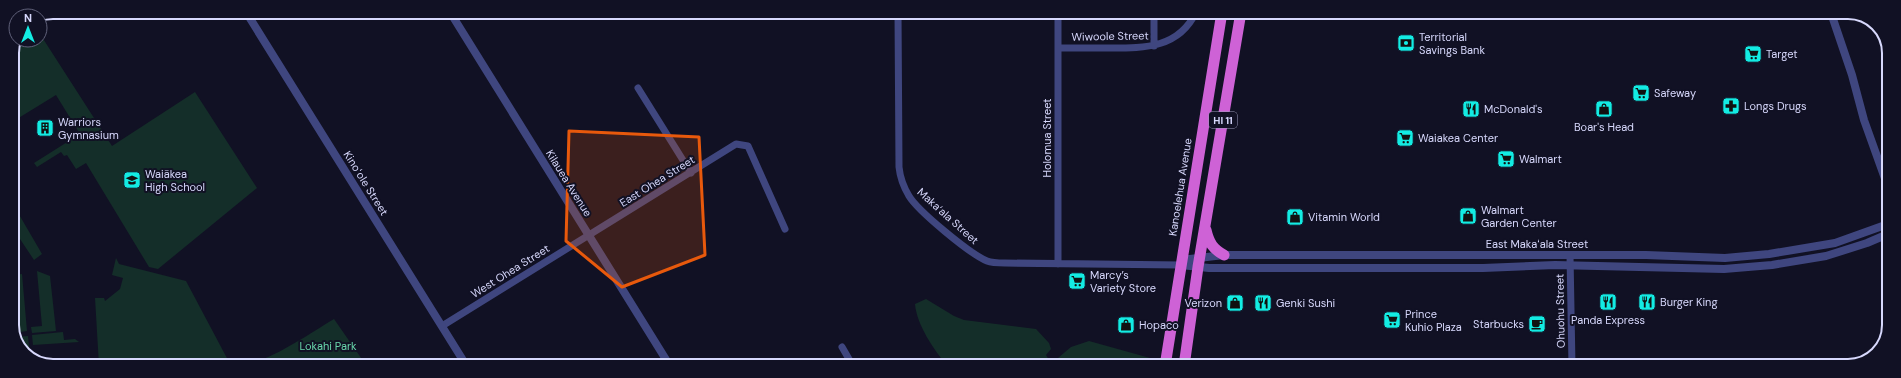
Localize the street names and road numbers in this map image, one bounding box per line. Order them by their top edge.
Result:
street label: Wiwoole Street [1071,28,1149,44]
street label: Holomua Street [1040,98,1054,178]
road number: HI 11 [1209,112,1237,128]
street label: Kanoelehua Avenue [1165,137,1195,237]
street label: Kilauea Avenue [543,147,595,219]
street label: Kinoʻole Street [341,148,391,218]
street label: East Ohea Street [617,152,697,210]
street label: Maka‘ala Street [914,185,982,247]
street label: East Makaʻala Street [1486,237,1588,251]
street label: West Ohea Street [468,241,552,301]
street label: Ohuohu Street [1552,274,1568,348]

